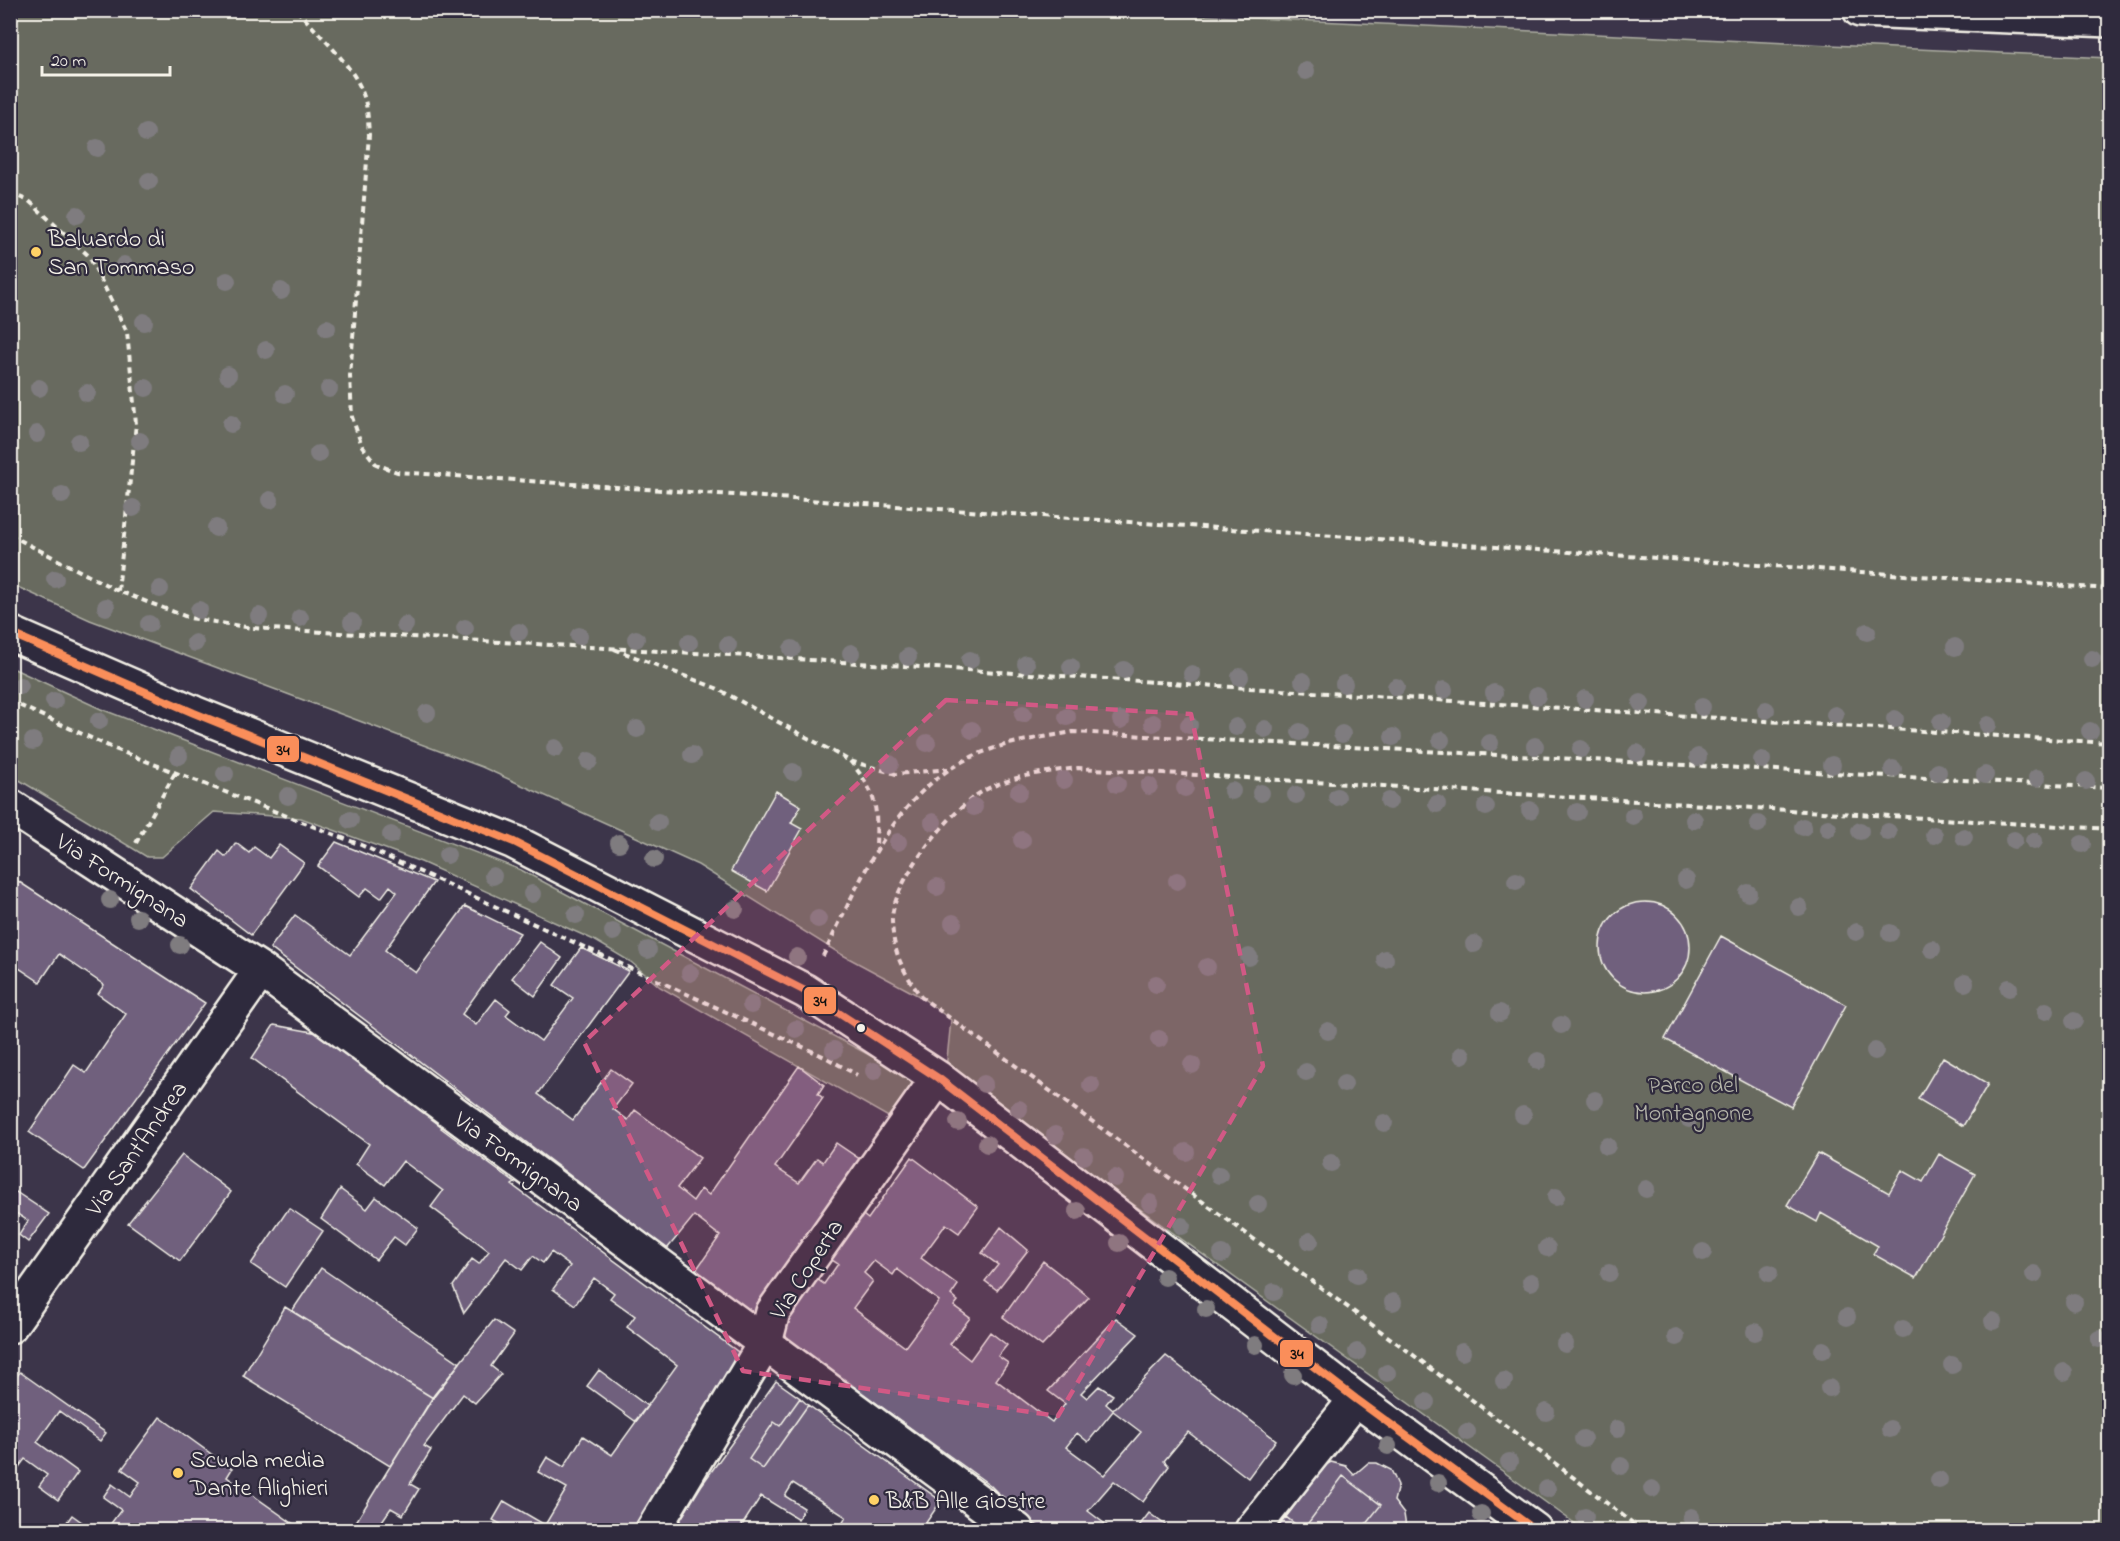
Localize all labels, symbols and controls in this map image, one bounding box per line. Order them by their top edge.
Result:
scale bar [42,39,170,77]
text: 20 m [51,49,86,75]
place label: Baluardo di San Tommaso [47,223,194,286]
marker: Baluardo di San Tommaso [29,245,43,259]
line badge: 34 [266,735,300,763]
text: 34 [275,739,290,763]
street label: Via Formignana [47,825,195,938]
line badge: 34 [803,986,837,1015]
text: 34 [812,990,827,1014]
unlabelled marker [855,1022,867,1034]
park label: Parco del Montagnone [1634,1069,1752,1132]
street label: Via Sant'Andrea [78,1075,198,1225]
street label: Via Formignana [445,1103,589,1222]
street label: Via Coperta [762,1213,854,1328]
line badge: 34 [1279,1339,1314,1368]
text: 34 [1289,1343,1304,1367]
place label: Scuola media Dante Alighieri [189,1444,328,1507]
marker: Scuola media Dante Alighieri [171,1466,185,1480]
place label: B&B Alle Giostre [885,1485,1045,1520]
marker: B&B Alle Giostre [867,1493,881,1507]

